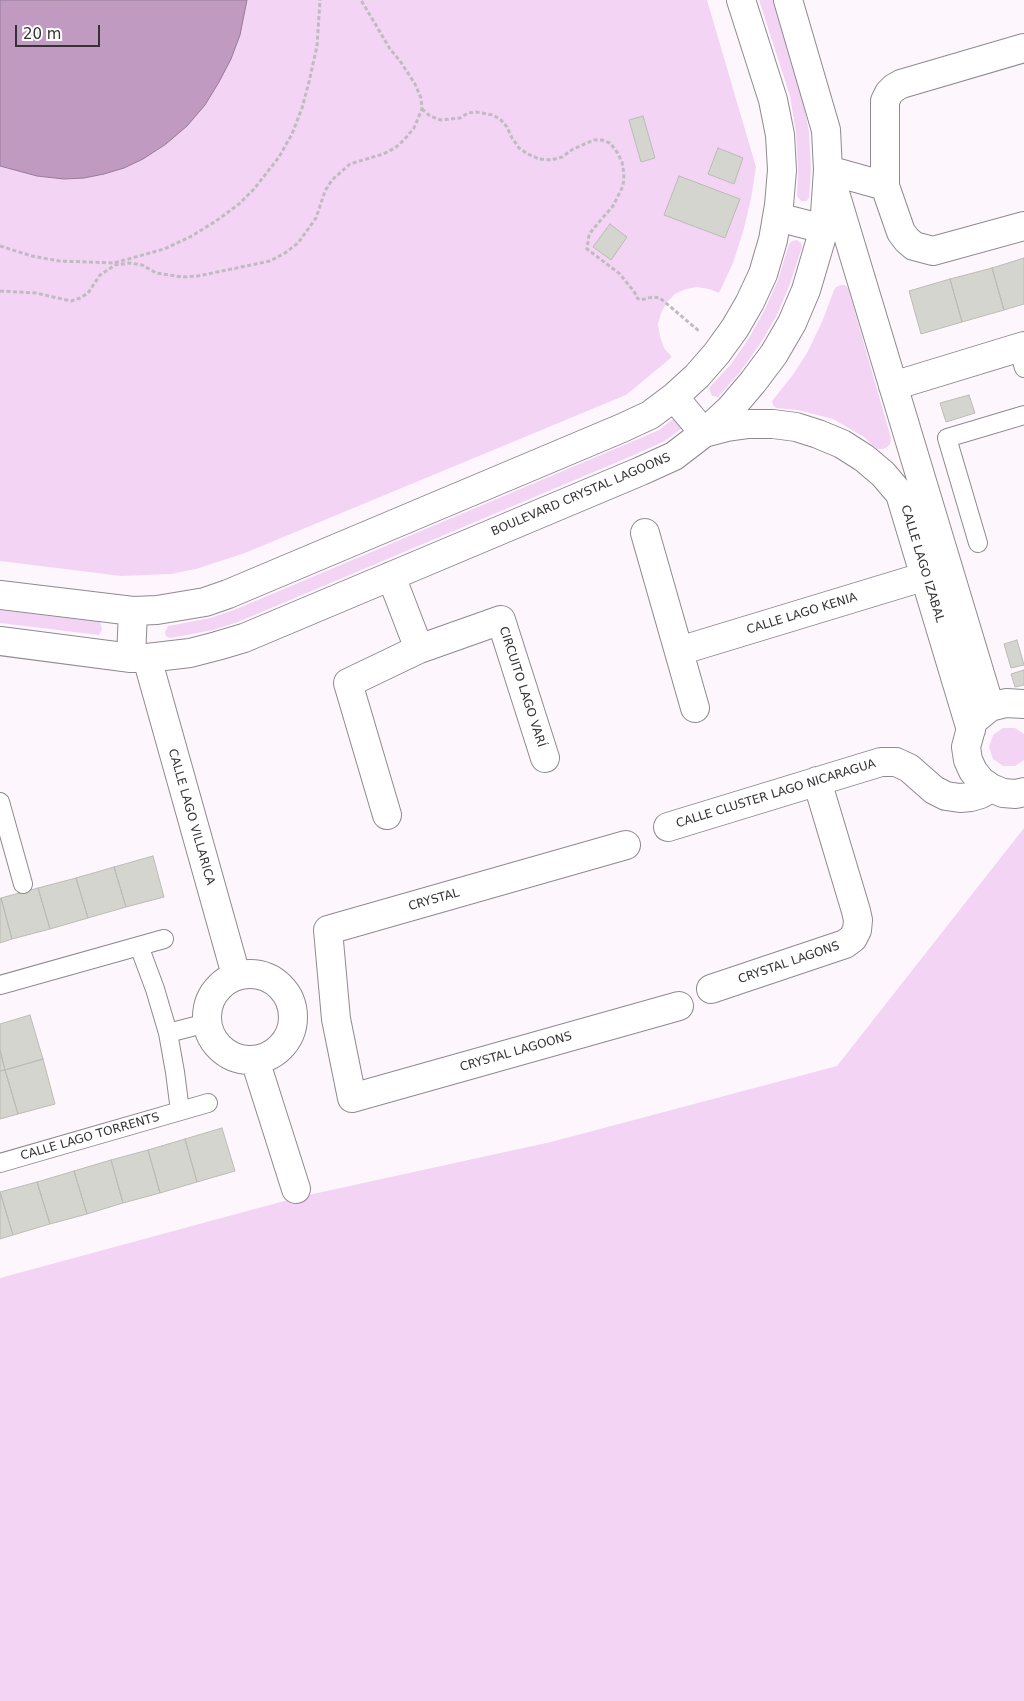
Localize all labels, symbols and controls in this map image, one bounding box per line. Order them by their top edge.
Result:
scale bar [18,15,102,47]
text: 20 m [23,25,61,43]
street label: BOULEVARD CRYSTAL LAGOONS [489,451,673,539]
street label: CALLE LAGO IZABAL [897,504,947,624]
street label: CALLE LAGO KENIA [745,590,859,638]
street label: CIRCUITO LAGO VARÍ [496,625,548,749]
street label: CALLE LAGO VILLARICA [165,747,217,887]
street label: CALLE CLUSTER LAGO NICARAGUA [674,757,878,831]
street label: CRYSTAL [407,886,461,914]
street label: CRYSTAL LAGONS [736,939,842,987]
street label: CRYSTAL LAGOONS [458,1029,574,1075]
street label: CALLE LAGO TORRENTS [19,1110,161,1164]

